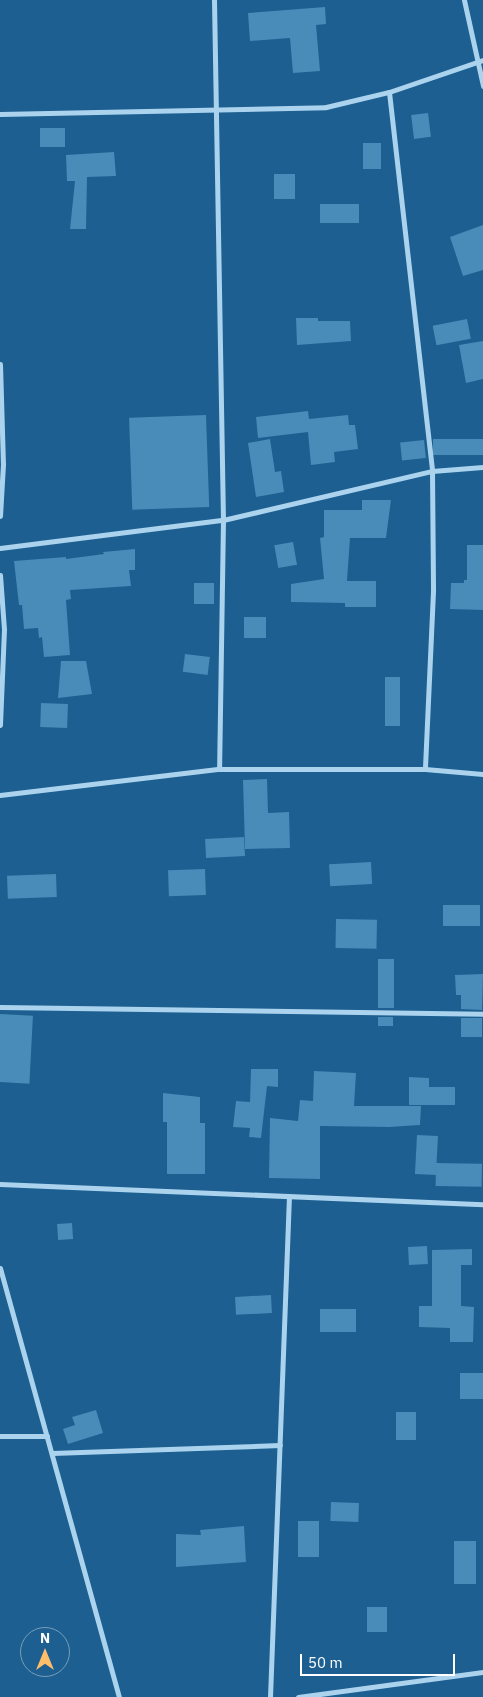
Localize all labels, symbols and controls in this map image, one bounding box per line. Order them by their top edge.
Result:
north arrow [20,1627,70,1677]
text: N [40,1629,50,1647]
scale bar [303,1644,458,1676]
text: 50 m [308,1653,343,1672]

